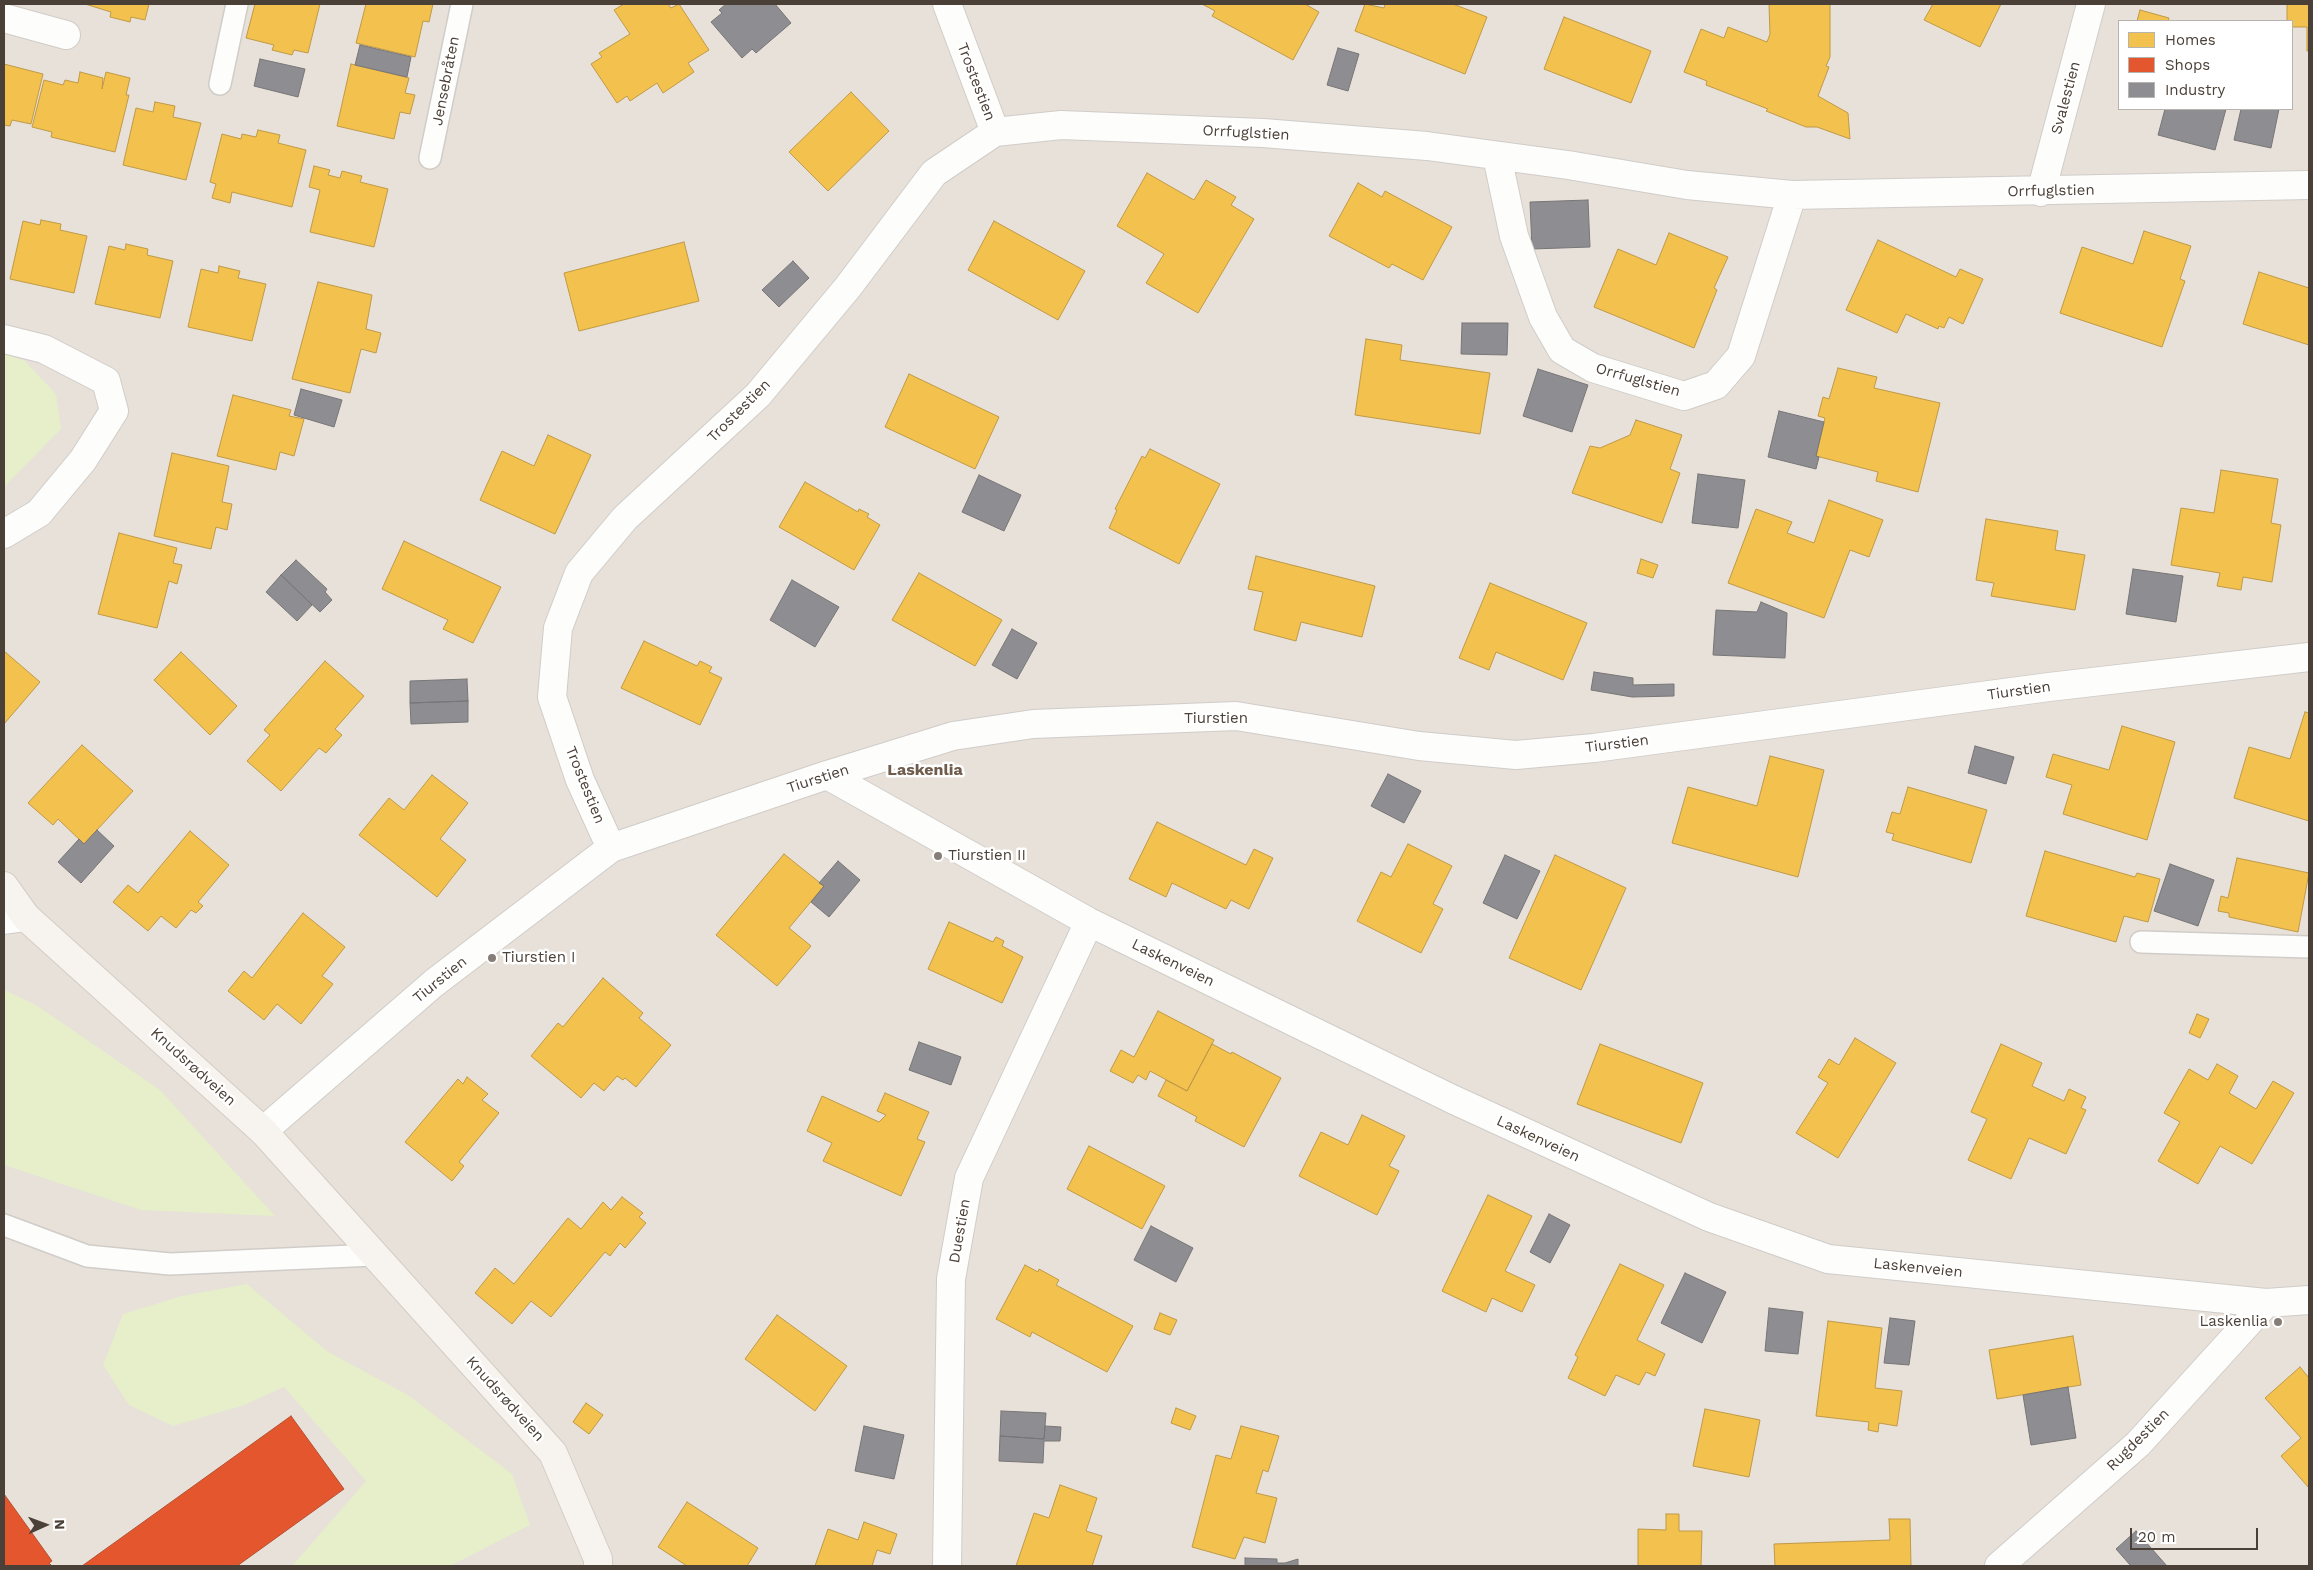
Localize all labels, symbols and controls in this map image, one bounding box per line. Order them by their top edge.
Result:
legend [2118,20,2293,110]
text: Homes [2165,31,2216,49]
street label: Jensebråten [429,35,463,127]
street label: Trostestien [953,41,999,123]
text: Shops [2165,56,2210,74]
street label: Svalestien [2048,59,2084,137]
text: Industry [2165,81,2225,99]
street label: Orrfuglstien [1202,122,1290,144]
street label: Orrfuglstien [2007,181,2095,201]
street label: Orrfuglstien [1594,359,1682,401]
street label: Trostestien [704,376,774,446]
street label: Tiurstien [1986,678,2052,704]
street label: Tiurstien [1184,710,1248,728]
street label: Tiurstien [1584,731,1650,757]
street label: Trostestien [561,744,609,826]
district label: Laskenlia [887,760,963,780]
street label: Tiurstien [785,761,851,797]
place label: Tiurstien II [948,847,1026,865]
marker: Tiurstien II [932,850,944,862]
street label: Laskenveien [1129,935,1217,991]
place label: Tiurstien I [502,949,576,967]
marker: Tiurstien I [486,952,498,964]
street label: Tiurstien [409,953,471,1007]
street label: Knudsrødveien [147,1024,239,1110]
street label: Laskenveien [1494,1112,1582,1166]
street label: Duestien [946,1198,974,1264]
street label: Laskenveien [1872,1254,1964,1282]
place label: Laskenlia [2199,1313,2268,1331]
marker: Laskenlia [2272,1316,2284,1328]
street label: Knudsrødveien [462,1353,548,1445]
street label: Rugdestien [2103,1405,2173,1475]
north arrow [20,1500,70,1550]
scale bar [2133,1518,2260,1550]
text: N [52,1519,68,1530]
text: 20 m [2138,1528,2176,1546]

